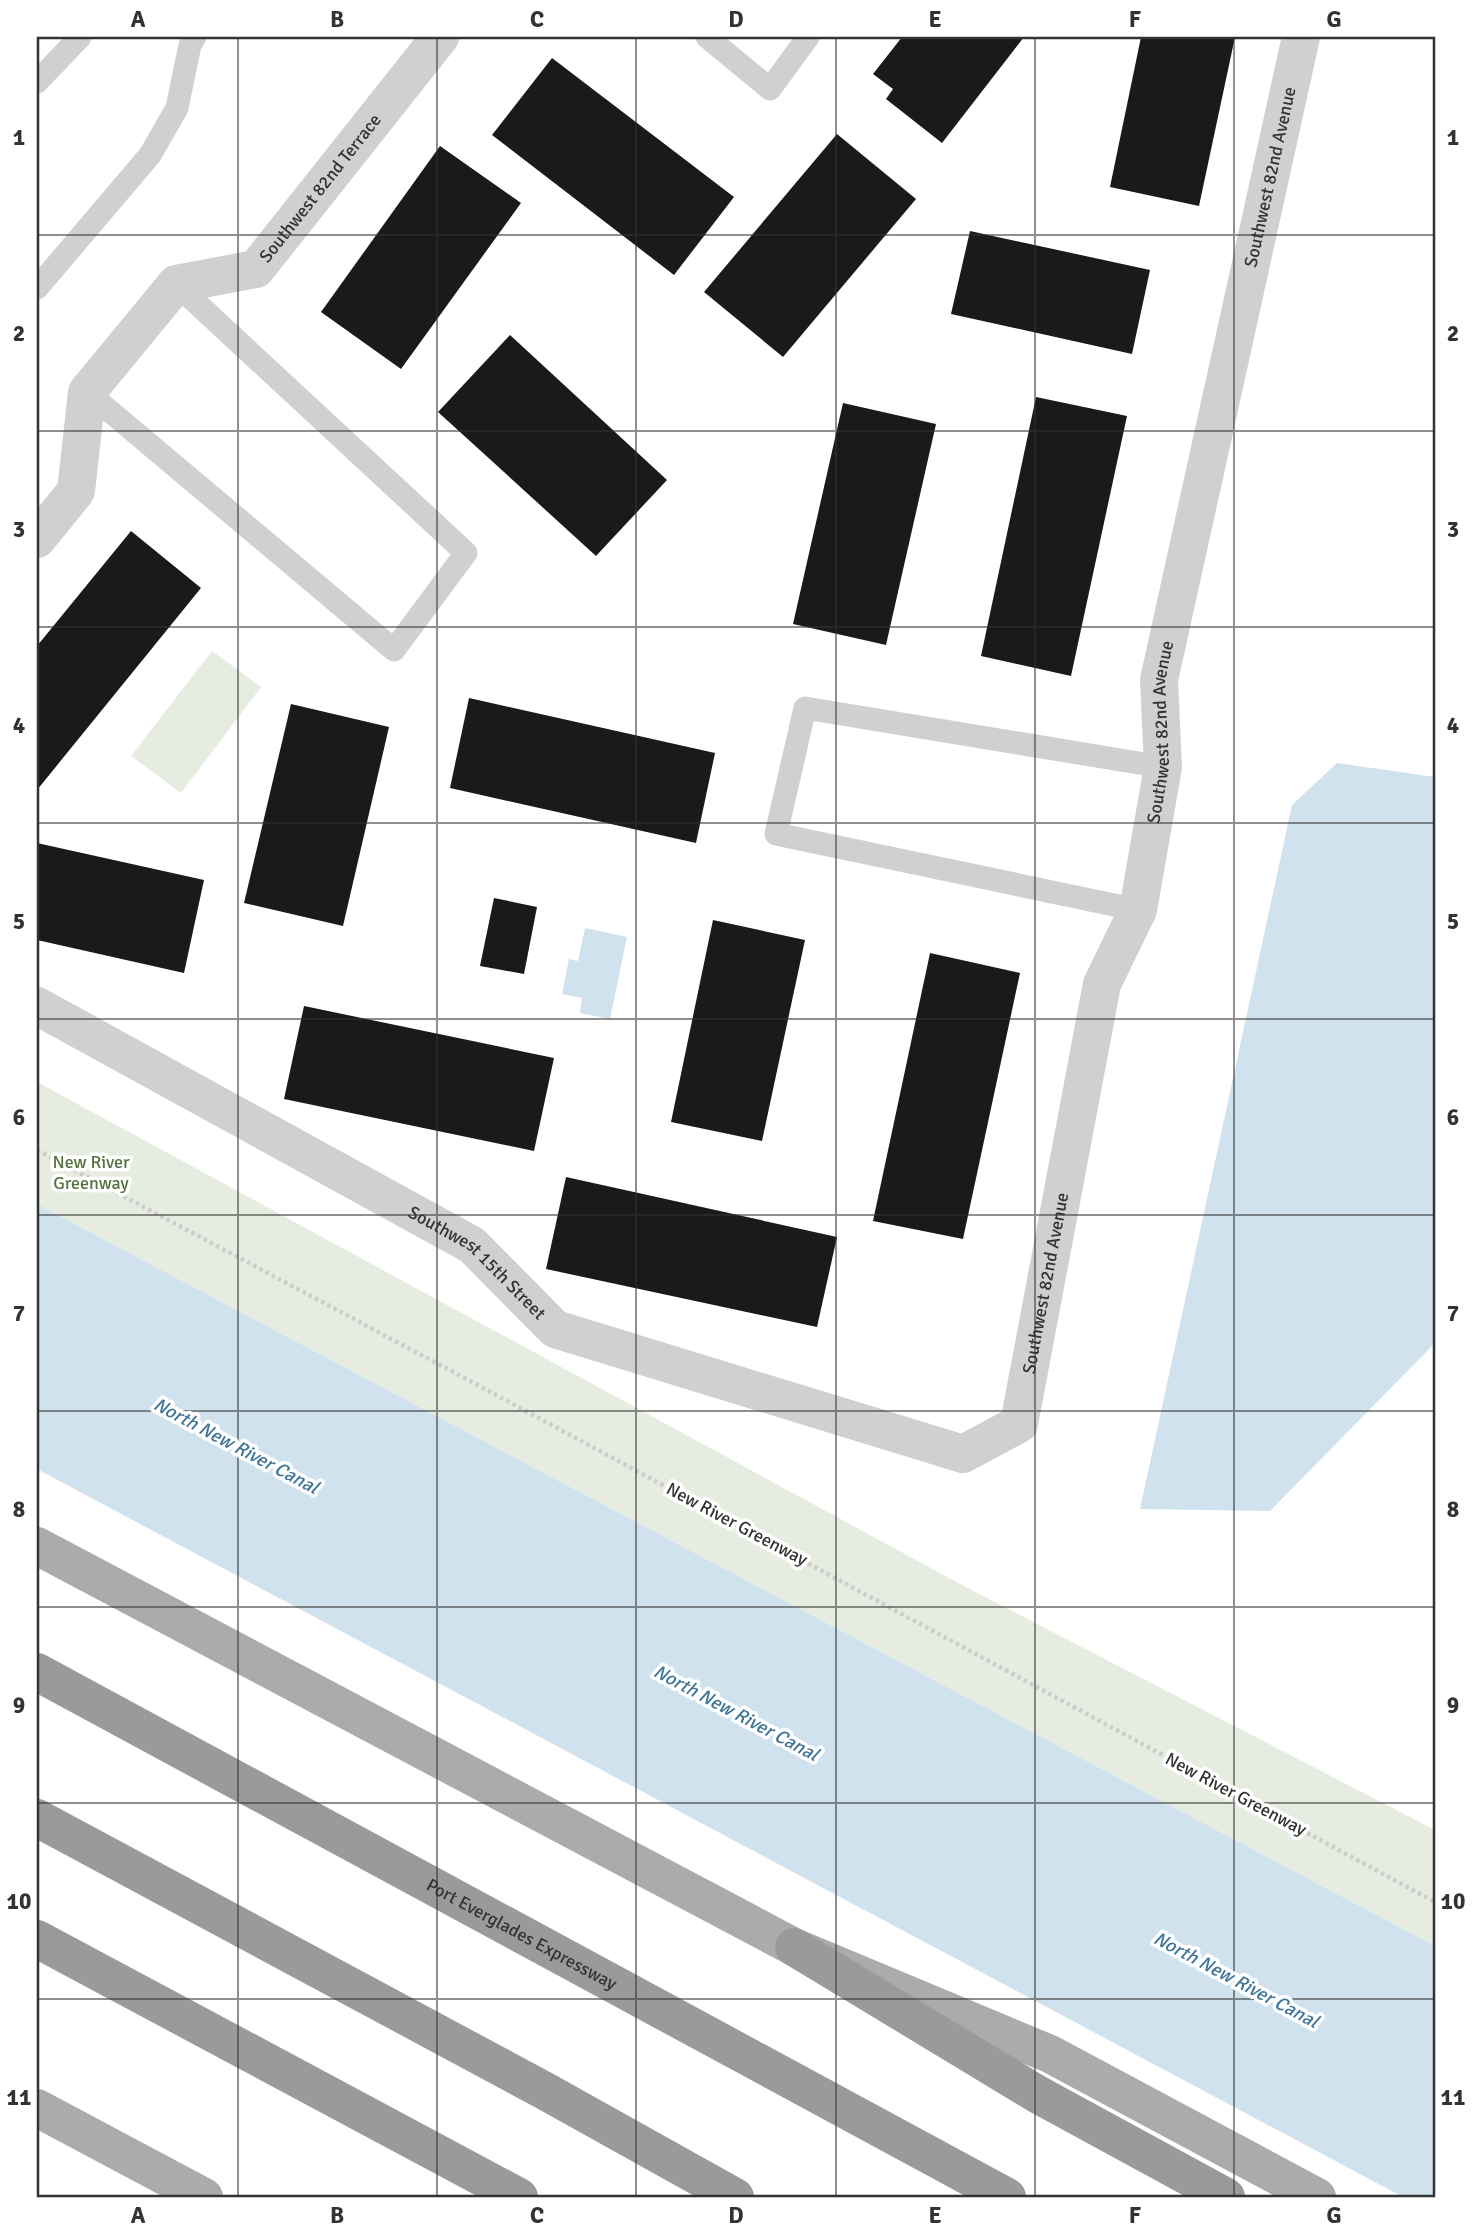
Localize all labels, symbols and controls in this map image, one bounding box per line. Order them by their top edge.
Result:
text: A [131,5,146,34]
text: B [330,5,344,34]
text: C [530,5,544,34]
text: D [728,5,744,34]
text: E [928,5,942,34]
text: F [1129,5,1141,34]
text: G [1326,5,1342,34]
street label: Southwest 82nd Avenue [1239,85,1301,269]
street label: Southwest 82nd Terrace [254,109,386,267]
text: 1 [13,123,25,152]
text: 1 [1447,123,1459,152]
text: 2 [13,319,25,348]
text: 2 [1447,319,1459,348]
text: 3 [13,515,25,544]
text: 3 [1447,515,1459,544]
street label: Southwest 82nd Avenue [1142,638,1178,825]
text: 4 [13,711,25,740]
text: 4 [1447,711,1459,740]
text: 5 [13,907,25,936]
text: 5 [1447,907,1459,936]
text: 6 [13,1103,25,1132]
text: 6 [1447,1103,1459,1132]
park label: New River Greenway [52,1151,130,1194]
street label: Southwest 82nd Avenue [1018,1191,1073,1376]
street label: Southwest 15th Street [404,1201,550,1324]
text: 7 [13,1299,25,1328]
text: 7 [1447,1299,1459,1328]
water label: North New River Canal [149,1392,324,1500]
street label: New River Greenway [663,1478,812,1571]
text: 8 [13,1495,25,1524]
text: 8 [1447,1495,1459,1524]
water label: North New River Canal [649,1659,824,1767]
text: 9 [13,1691,25,1720]
text: 9 [1447,1691,1459,1720]
street label: New River Greenway [1162,1748,1311,1841]
street label: Port Everglades Expressway [423,1874,621,1995]
text: 10 [7,1887,31,1916]
text: 10 [1441,1887,1465,1916]
water label: North New River Canal [1149,1926,1324,2034]
text: 11 [7,2083,31,2112]
text: 11 [1441,2083,1465,2112]
text: A [131,2201,146,2230]
text: B [330,2201,344,2230]
text: C [530,2201,544,2230]
text: D [728,2201,744,2230]
text: E [928,2201,942,2230]
text: F [1129,2201,1141,2230]
text: G [1326,2201,1342,2230]

